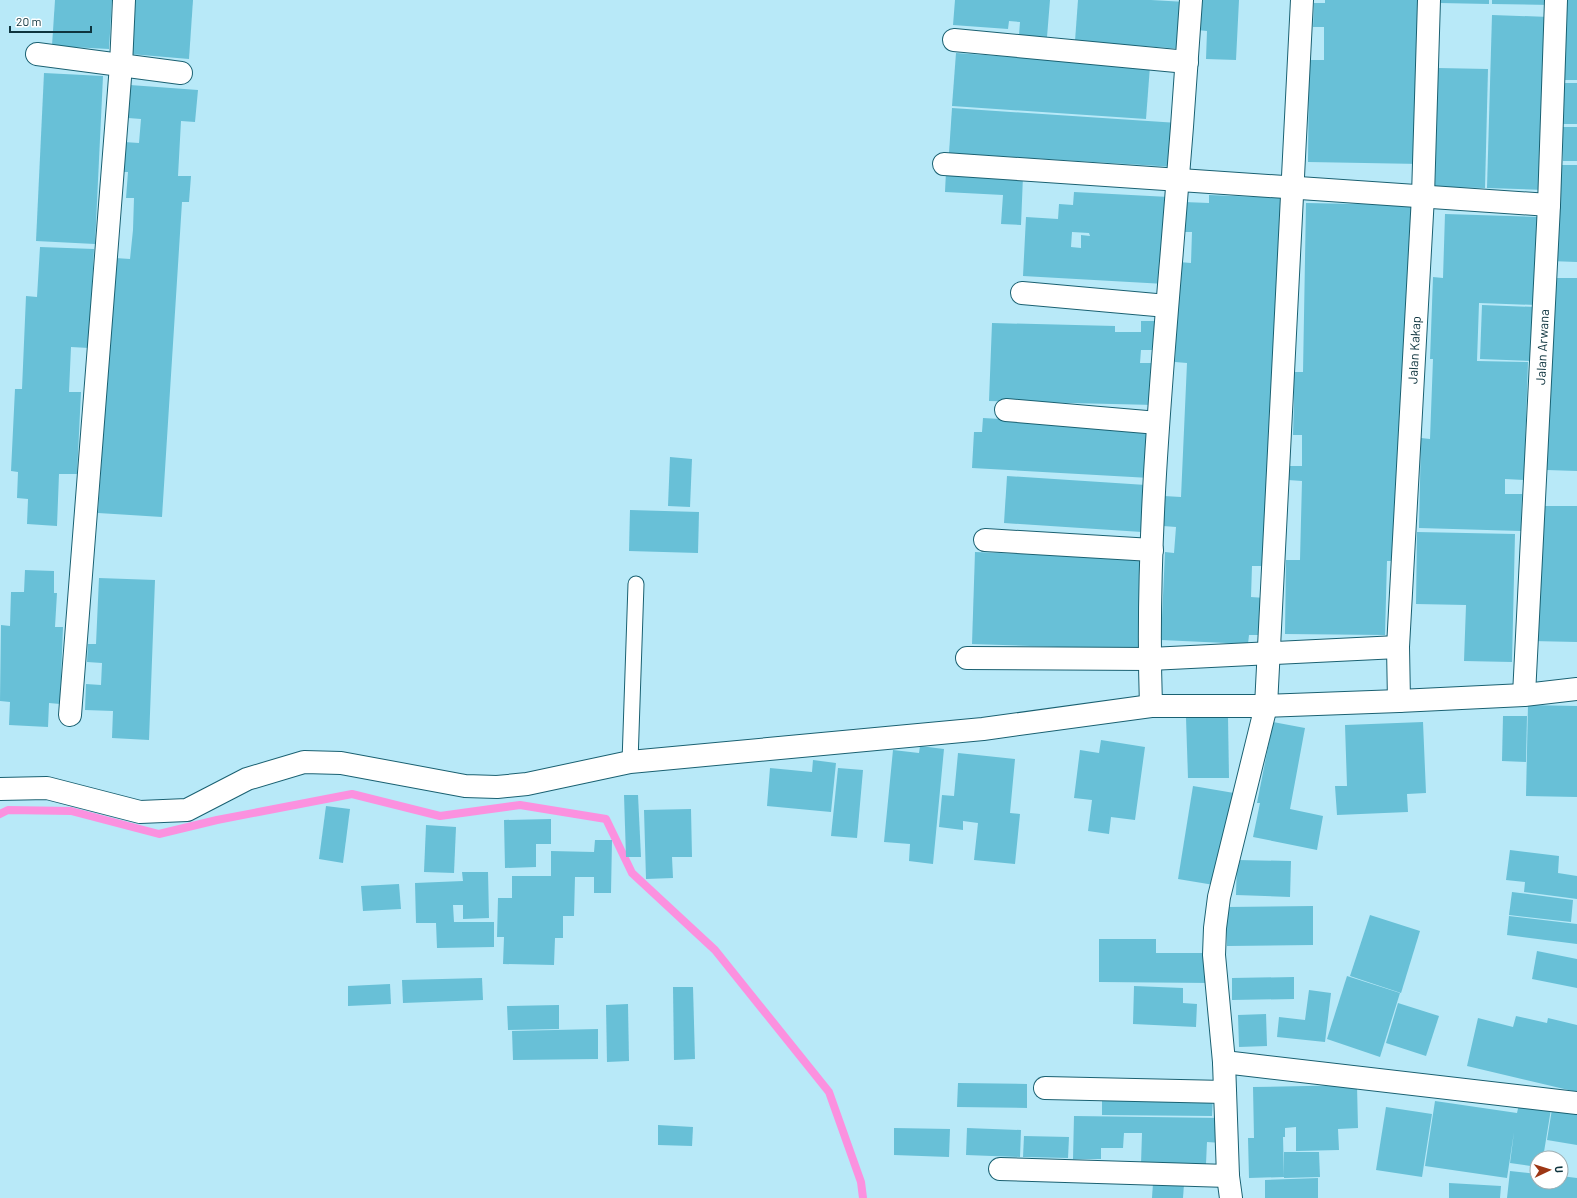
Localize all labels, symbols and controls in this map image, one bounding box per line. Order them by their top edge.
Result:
scale bar [10,8,91,34]
text: 20 m [16,14,42,28]
street label: Jalan Arwana [1532,309,1552,385]
street label: Jalan Kakap [1404,316,1424,384]
north arrow [1529,1150,1569,1190]
text: U [1553,1165,1566,1173]

